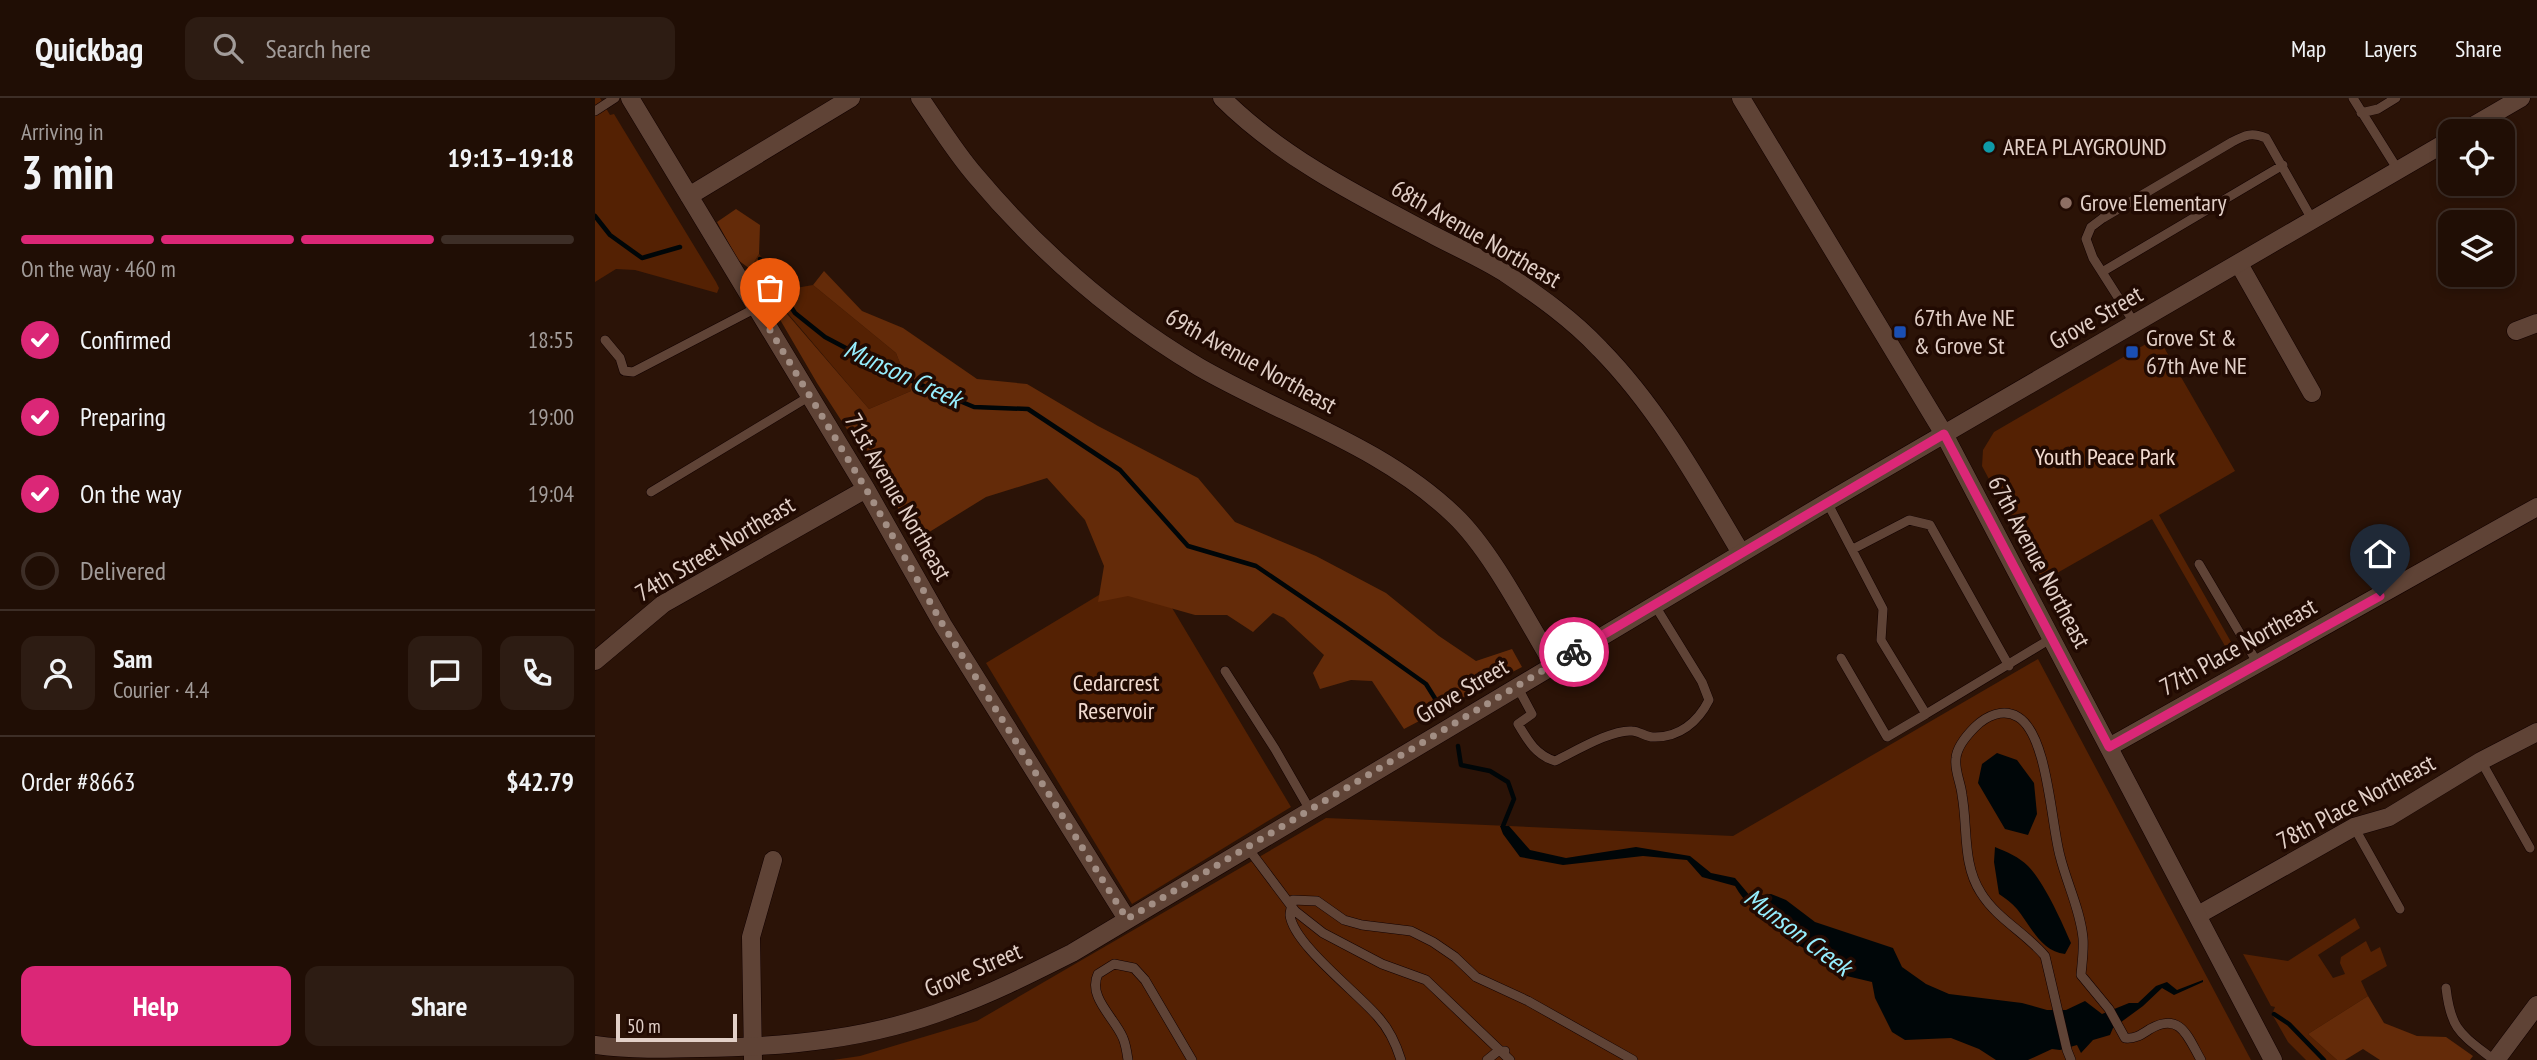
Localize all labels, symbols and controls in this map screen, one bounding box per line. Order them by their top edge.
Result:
search box [185,17,675,80]
text: Quickbag [35,27,143,70]
icon: search [209,29,247,67]
text: Search here [265,32,371,65]
text: Map [2291,33,2326,64]
text: Layers [2364,33,2417,64]
text: Share [2455,33,2502,64]
text: Arriving in [21,117,103,146]
map controls [2438,119,2515,287]
button: locate [2438,119,2515,196]
place label: AREA PLAYGROUND [2003,131,2167,162]
marker: AREA PLAYGROUND [1981,139,1997,155]
text: 19:13–19:18 [447,141,574,174]
text: 3 min [21,142,114,202]
street label: 68th Avenue Northeast [1386,172,1567,295]
place label: Grove Elementary [2080,187,2227,218]
marker: Grove Elementary [2058,195,2074,211]
button: layers [2438,210,2515,287]
text: On the way · 460 m [21,254,176,283]
pin [740,258,800,330]
icon: bag [751,269,789,307]
street label: Grove Street [2044,278,2148,357]
street label: 69th Avenue Northeast [1160,301,1343,421]
place label: 67th Ave NE & Grove St [1914,302,2015,361]
icon: check [21,321,59,359]
place label: Grove St & 67th Ave NE [2146,322,2247,381]
text: Confirmed [80,323,171,356]
marker: 67th Ave NE & Grove St [1892,324,1908,340]
text: 18:55 [528,325,574,354]
water label: Munson Creek [839,332,970,416]
marker: Grove St & 67th Ave NE [2124,344,2140,360]
icon: check [21,398,59,436]
text: Preparing [80,400,166,433]
text: 19:00 [528,402,574,431]
street label: 71st Avenue Northeast [838,407,959,586]
park label: Youth Peace Park [2035,441,2176,472]
street label: 67th Avenue Northeast [1981,470,2098,654]
icon: check [21,475,59,513]
text: On the way [80,477,182,510]
text: 19:04 [528,479,574,508]
street label: 74th Street Northeast [629,489,800,608]
pin [2350,524,2410,596]
icon: home [2361,535,2399,573]
text: Delivered [80,554,166,587]
street label: 77th Place Northeast [2154,590,2322,702]
courier [1539,617,1609,687]
icon: bike [1555,633,1593,671]
button: person [21,636,95,710]
button: chat [408,636,482,710]
button: phone [500,636,574,710]
text: Sam [113,642,152,675]
street label: Grove Street [1410,651,1514,730]
park label: Cedarcrest Reservoir [1073,667,1160,726]
text: Courier · 4.4 [113,675,209,704]
street label: 78th Place Northeast [2271,747,2441,856]
text: Order #8663 [21,765,136,798]
text: $42.79 [506,765,574,798]
water label: Munson Creek [1738,880,1861,985]
street label: Grove Street [920,935,1026,1004]
button: Help [21,966,291,1046]
button: Share [305,966,574,1046]
scale bar [616,1011,737,1043]
text: 50 m [627,1014,661,1038]

